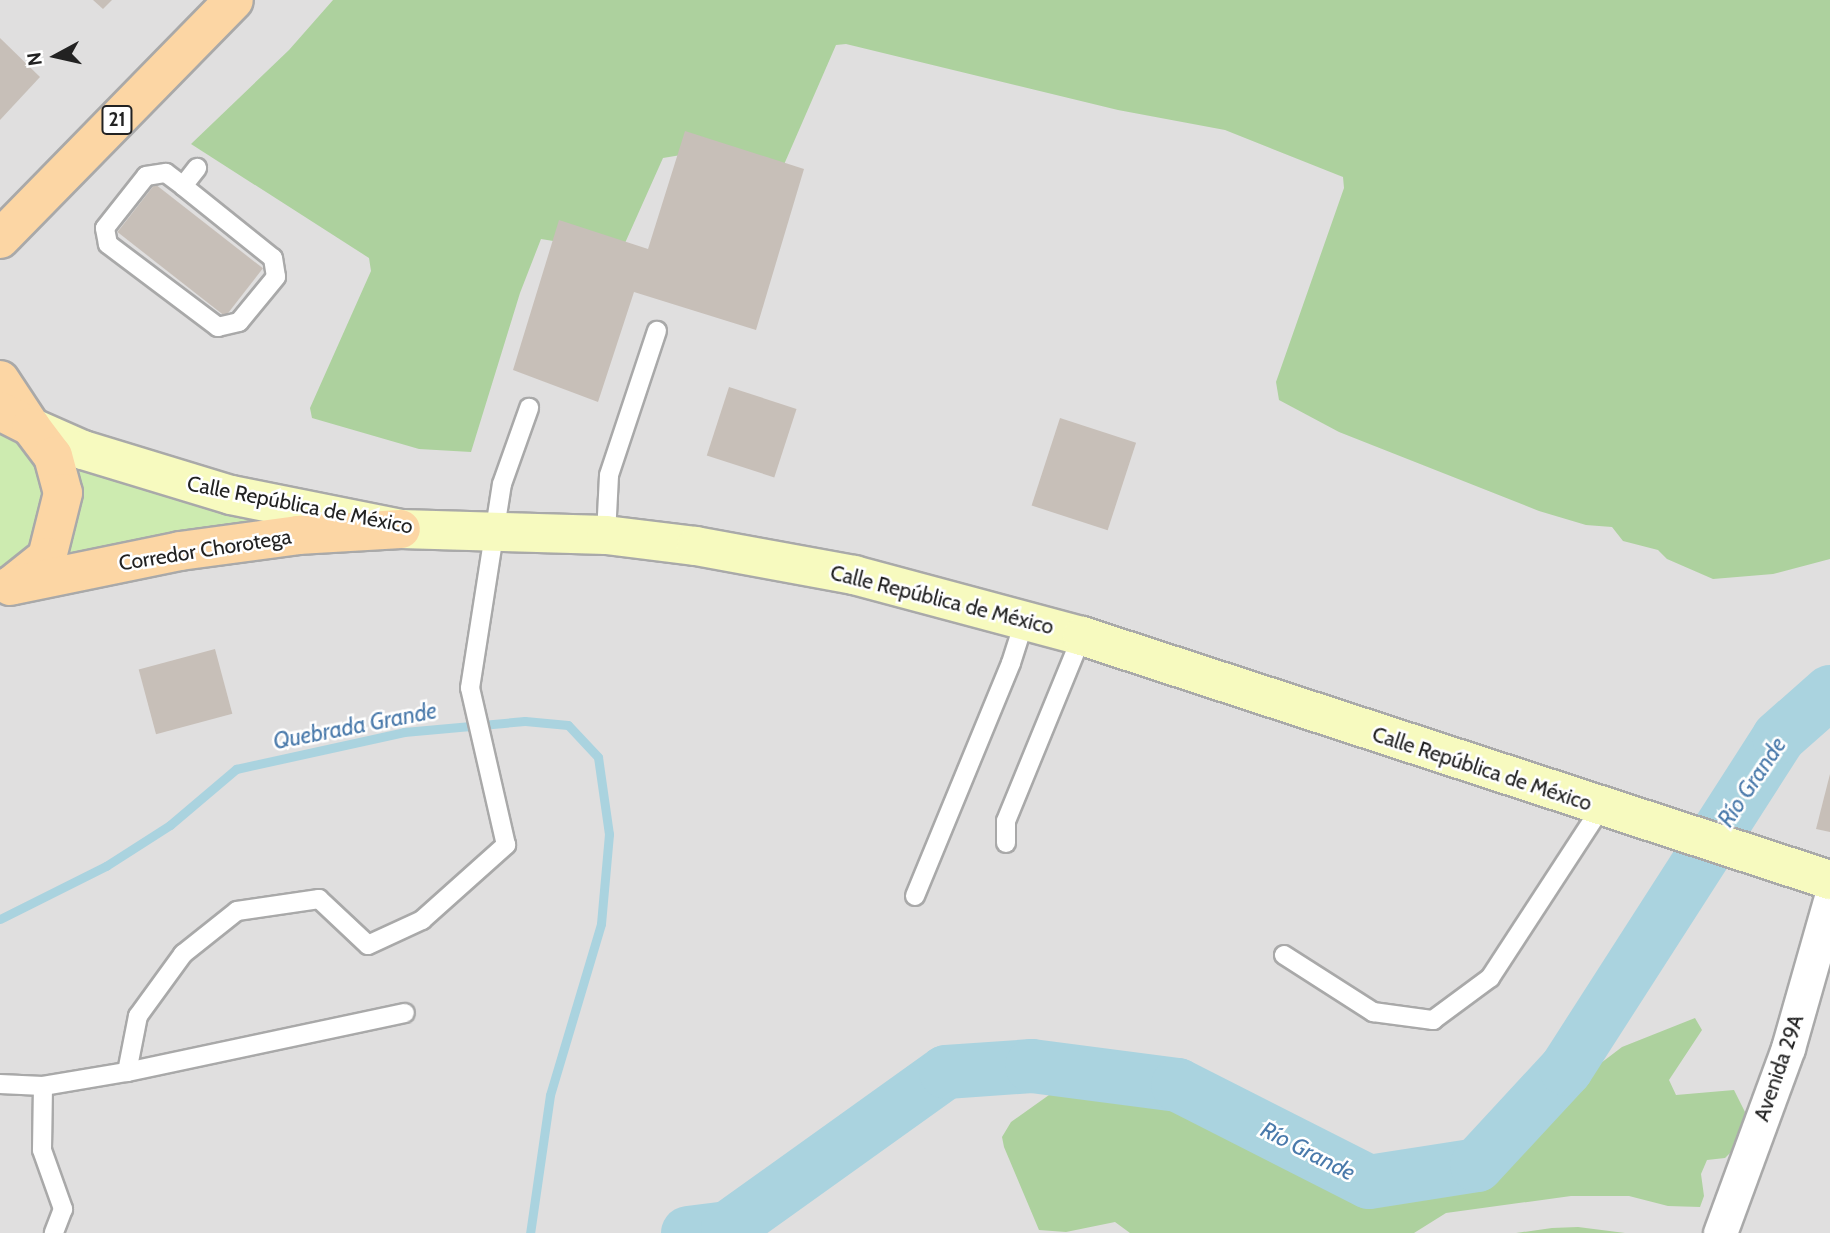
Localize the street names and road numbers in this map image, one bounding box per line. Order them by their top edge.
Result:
road number: 21 [101,104,133,136]
street label: Calle República de México [185,471,415,539]
street label: Corredor Chorotega [117,524,293,576]
street label: Calle República de México [828,560,1056,640]
street label: Calle República de México [1369,722,1595,816]
street label: Avenida 29A [1749,1011,1809,1125]

